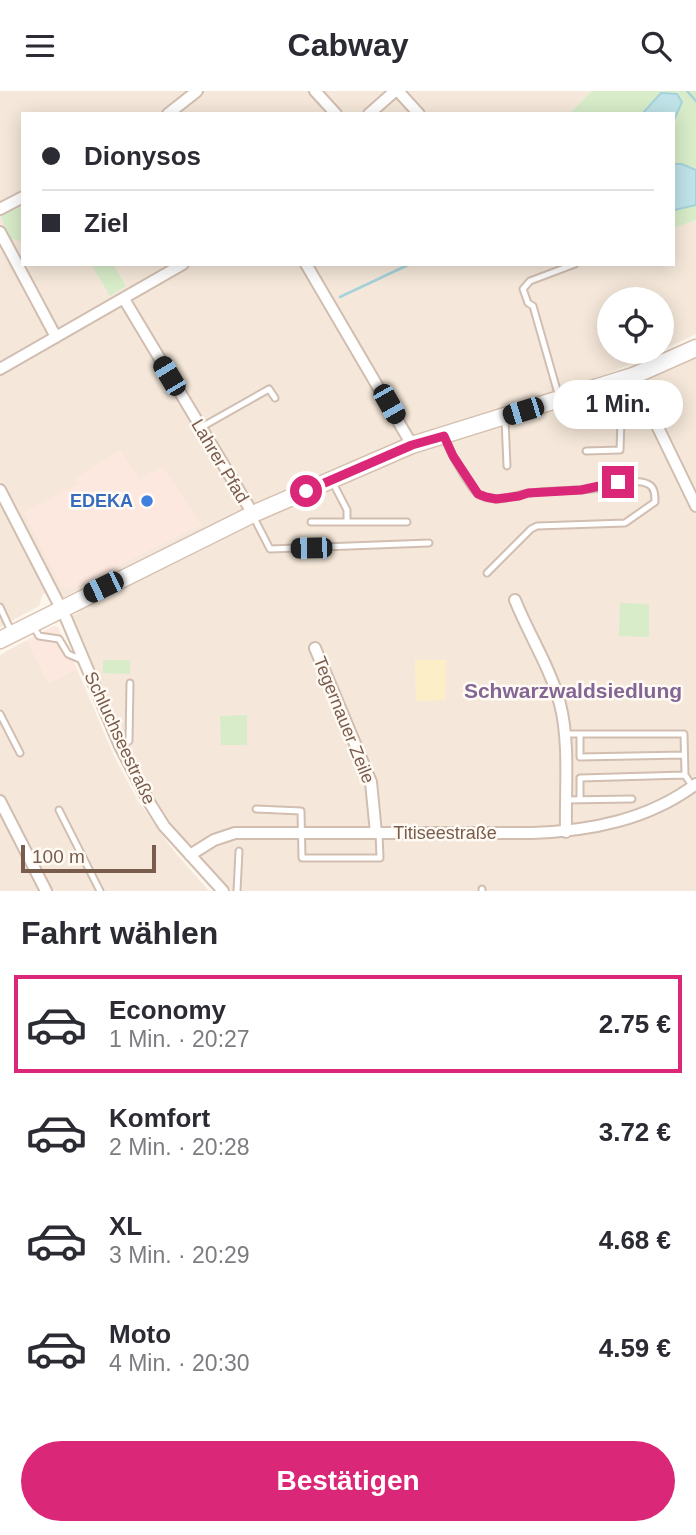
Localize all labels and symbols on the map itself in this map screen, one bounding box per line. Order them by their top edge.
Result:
car [150,353,189,399]
car [370,381,409,427]
callout: 1 Min. [553,381,683,429]
car [500,395,547,427]
street label: Lahrer Pfad [187,416,253,506]
route end [602,466,634,498]
route start [290,475,322,507]
place label: EDEKA [70,491,133,511]
marker: EDEKA [139,493,155,509]
car [290,537,333,559]
car [80,568,127,606]
street label: Tegernauer Zeile [309,654,379,786]
street label: Schluchseestraße [80,668,160,808]
district label: Schwarzwaldsiedlung [464,679,682,702]
street label: Titiseestraße [393,823,497,843]
scale bar [21,842,156,874]

